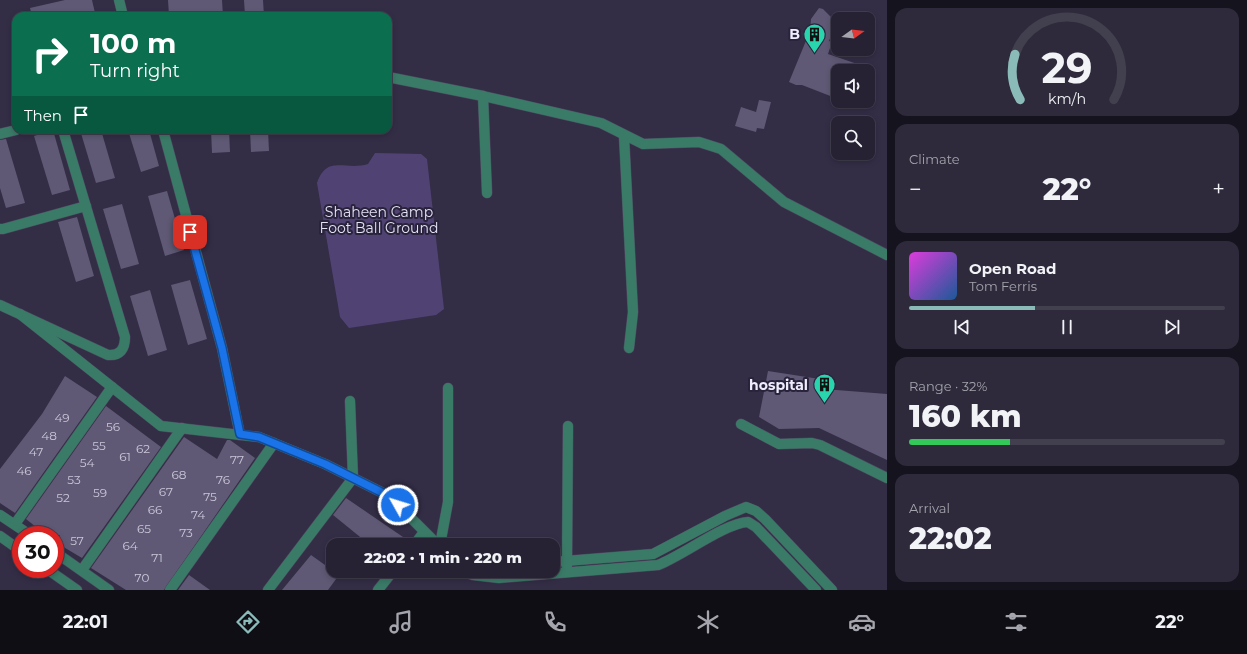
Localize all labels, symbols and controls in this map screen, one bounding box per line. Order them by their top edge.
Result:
north arrow [831,12,875,56]
map controls [831,12,875,160]
building icon: B [802,21,828,54]
place label: B [789,25,800,43]
text: 100 m [90,26,176,60]
icon: right [24,28,76,80]
text: 29 [1041,43,1093,93]
text: Turn right [90,60,180,82]
button: sound [831,64,875,108]
text: km/h [1048,90,1086,108]
icon: arrive [70,104,92,126]
text: Then [24,106,62,125]
button: search [831,116,875,160]
text: Climate [909,151,960,167]
text: 22° [1043,171,1091,208]
text: − [909,176,922,203]
text: + [1212,176,1225,203]
park label: Shaheen Camp Foot Ball Ground [320,203,438,237]
pin [173,215,207,249]
icon: arrive [179,221,201,243]
text: Open Road [969,259,1057,278]
text: Tom Ferris [969,278,1037,294]
icon: previous [951,316,973,338]
icon: pause [1056,316,1078,338]
icon: next [1161,316,1183,338]
building icon: hospital [811,372,837,405]
place label: hospital [749,376,808,394]
text: Range · 32% [909,378,987,394]
text: 160 km [909,398,1022,435]
house number: 49 [54,410,70,425]
house number: 56 [106,419,120,434]
house number: 48 [41,428,57,443]
house number: 55 [92,438,106,453]
house number: 62 [136,441,150,456]
house number: 47 [29,444,43,459]
house number: 61 [119,449,131,464]
house number: 77 [230,452,244,467]
house number: 54 [80,455,94,470]
house number: 46 [16,463,32,478]
house number: 68 [172,467,187,482]
house number: 53 [67,472,81,487]
house number: 76 [216,472,230,487]
house number: 67 [159,484,173,499]
position arrow [377,484,419,526]
house number: 59 [93,485,107,500]
house number: 75 [203,489,217,504]
house number: 52 [56,490,70,505]
text: Arrival [909,500,950,516]
house number: 66 [148,502,162,517]
house number: 74 [191,507,205,522]
text: 22:02 [909,520,992,557]
house number: 65 [137,521,151,536]
house number: 73 [179,525,193,540]
speed limit sign: 30 [12,526,64,578]
house number: 57 [70,533,84,548]
house number: 64 [122,538,138,553]
text: 22:02 · 1 min · 220 m [364,548,522,567]
house number: 71 [151,550,163,565]
house number: 70 [135,570,149,585]
icon: directions [234,608,262,636]
icon: music [387,608,415,636]
icon: phone [541,608,569,636]
icon: climate [694,608,722,636]
icon: car [848,608,876,636]
icon: filters [1002,608,1030,636]
text: 22:01 [63,611,108,633]
text: 22° [1155,611,1184,633]

